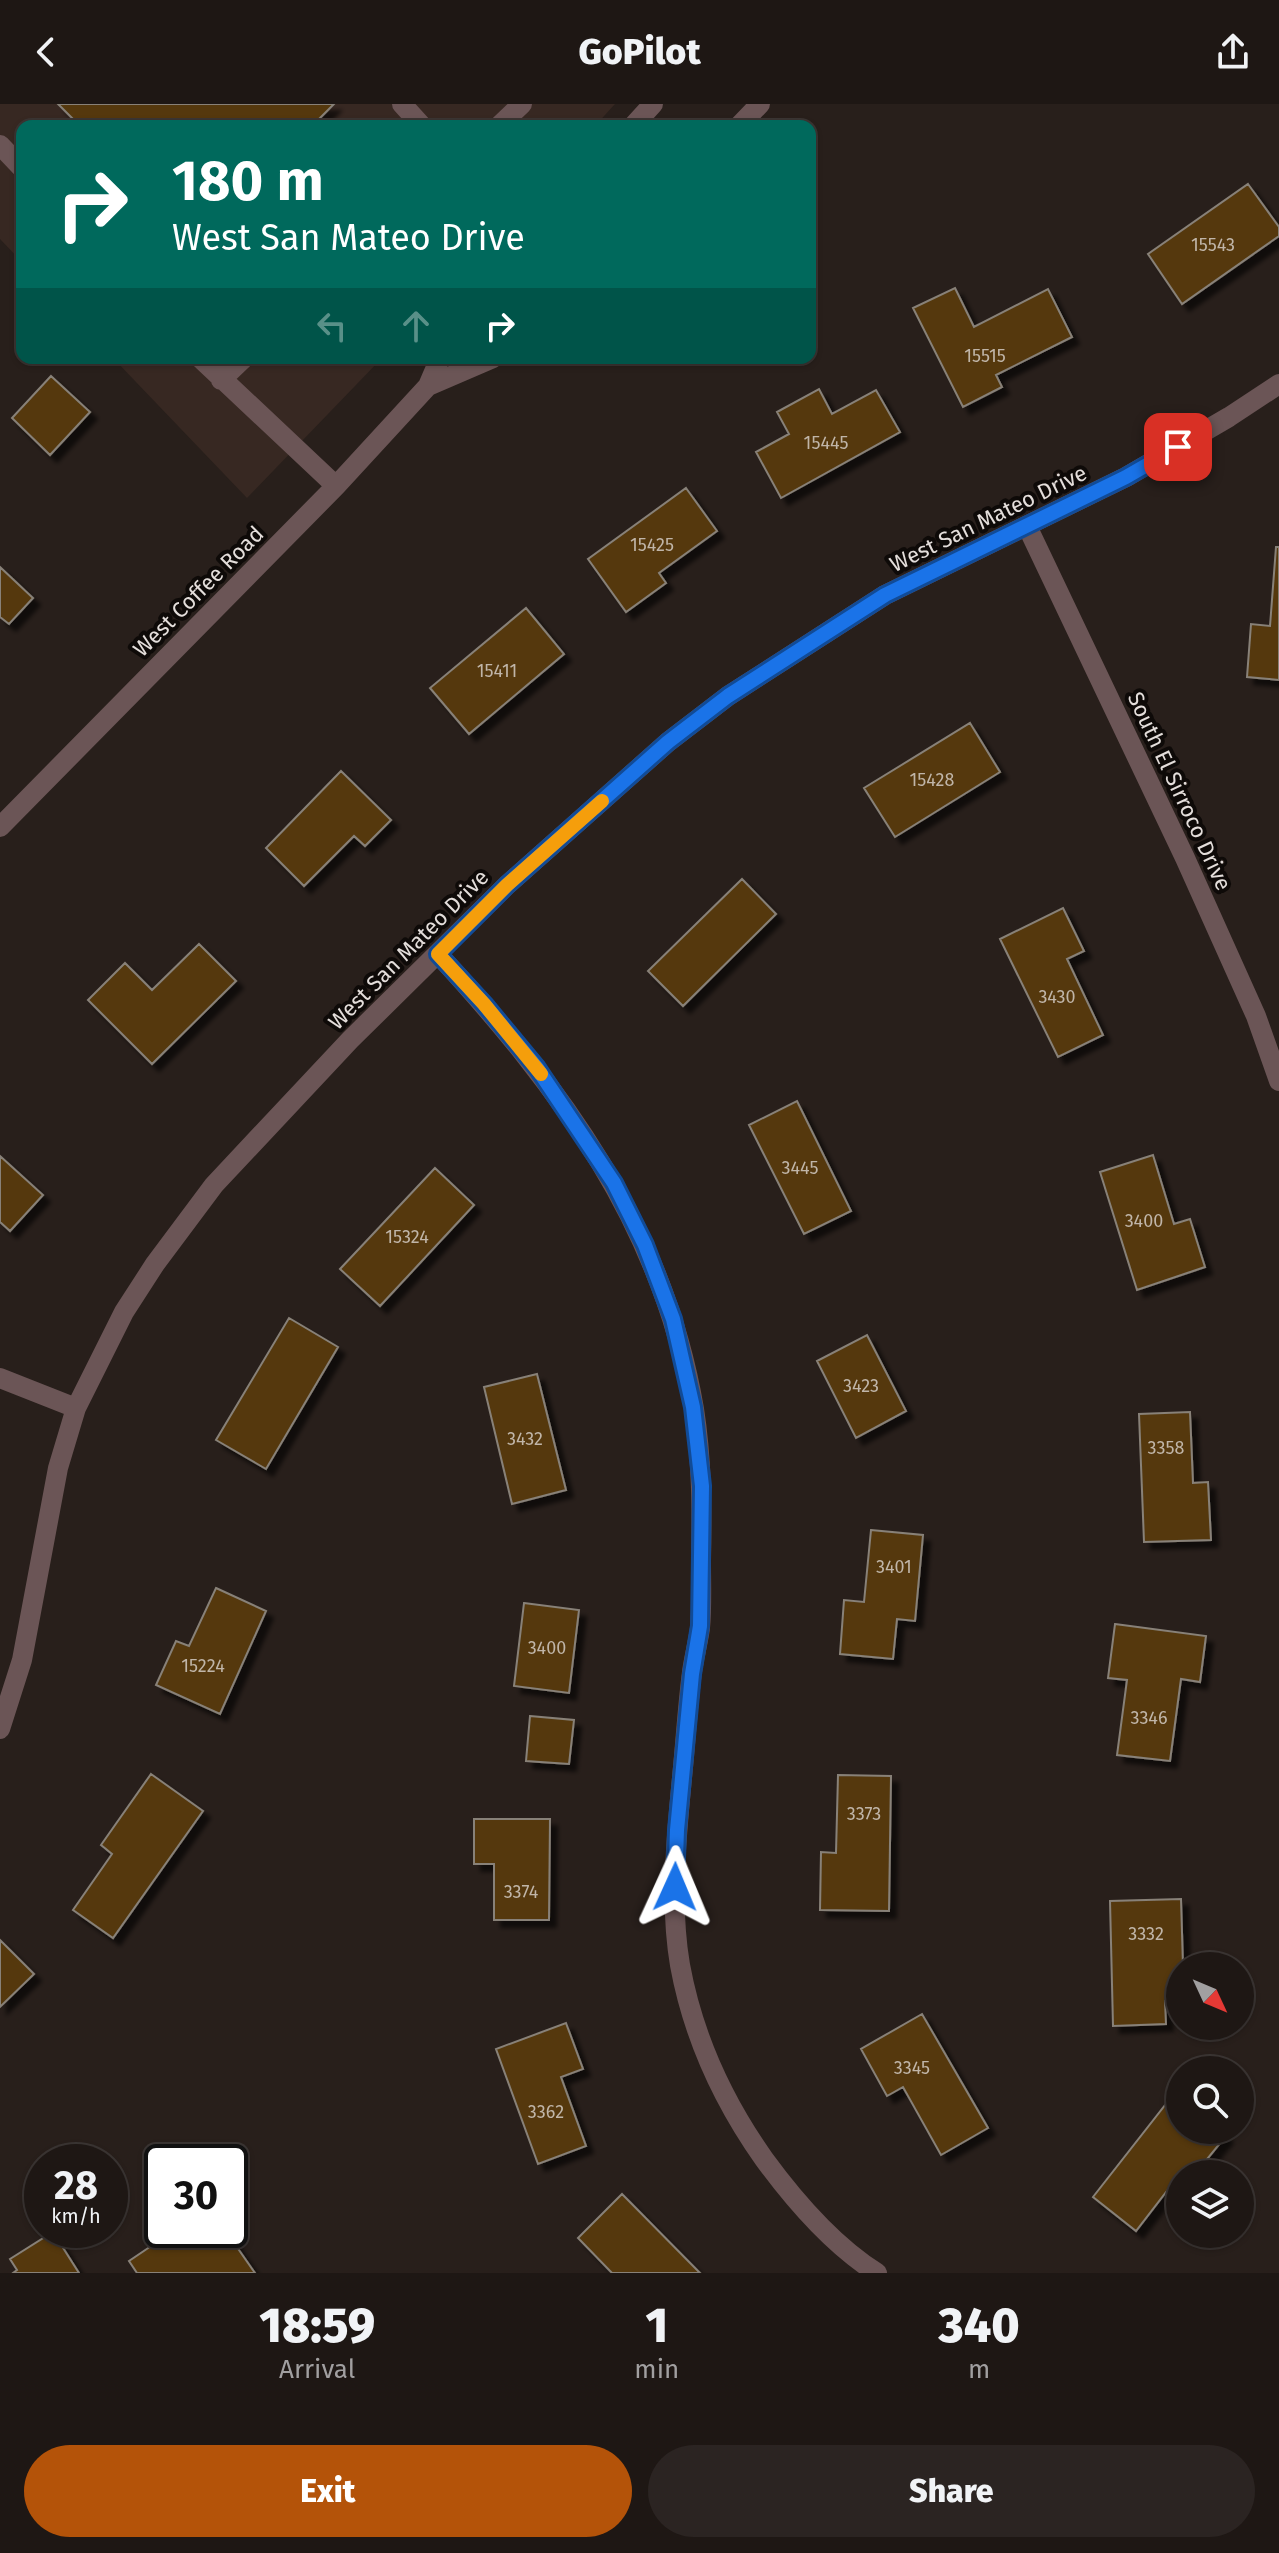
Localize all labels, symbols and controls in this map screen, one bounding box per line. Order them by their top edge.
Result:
icon: back [24,30,68,74]
text: GoPilot [578,30,701,74]
icon: share [1211,30,1255,74]
text: 180 m [172,148,324,215]
icon: right [40,152,144,256]
text: West San Mateo Drive [172,216,525,260]
house number: 15543 [1191,234,1235,256]
icon: left [310,304,354,348]
icon: ahead [394,304,438,348]
icon: right [478,304,522,348]
house number: 15515 [964,345,1006,367]
pin [1144,413,1212,481]
icon: arrive [1156,425,1200,469]
house number: 15445 [804,432,848,454]
street label: West San Mateo Drive [885,459,1091,578]
street label: West Coffee Road [127,520,269,662]
house number: 15425 [630,534,674,556]
house number: 15411 [477,660,517,682]
street label: South El Sirroco Drive [1122,688,1237,895]
house number: 15428 [910,769,955,791]
street label: West San Mateo Drive [323,864,494,1035]
house number: 3430 [1038,986,1076,1008]
house number: 3445 [782,1157,818,1179]
house number: 3400 [1125,1210,1163,1232]
house number: 15324 [385,1226,429,1248]
house number: 3423 [843,1375,879,1397]
house number: 3432 [507,1428,543,1450]
house number: 3358 [1148,1437,1185,1459]
house number: 3401 [876,1556,912,1578]
house number: 3400 [528,1637,566,1659]
house number: 15224 [181,1655,225,1677]
house number: 3346 [1130,1707,1168,1729]
house number: 3373 [847,1803,881,1825]
position arrow [633,1845,717,1929]
house number: 3374 [504,1881,539,1903]
house number: 3332 [1128,1923,1164,1945]
north arrow [1166,1952,1254,2040]
map controls [1166,1952,1254,2248]
button: search [1166,2056,1254,2144]
house number: 3345 [894,2057,930,2079]
house number: 3362 [528,2101,564,2123]
speed limit sign: 30 [144,2144,248,2248]
button: layers [1166,2160,1254,2248]
text: 28 [54,2162,98,2210]
text: km/h [51,2204,101,2228]
text: 18:59 [259,2297,375,2355]
text: 1 [645,2297,668,2355]
text: 340 [938,2297,1020,2355]
text: Arrival [279,2354,355,2385]
text: min [634,2354,679,2385]
text: m [968,2354,990,2385]
button: Exit [24,2445,632,2537]
button: Share [648,2445,1255,2537]

